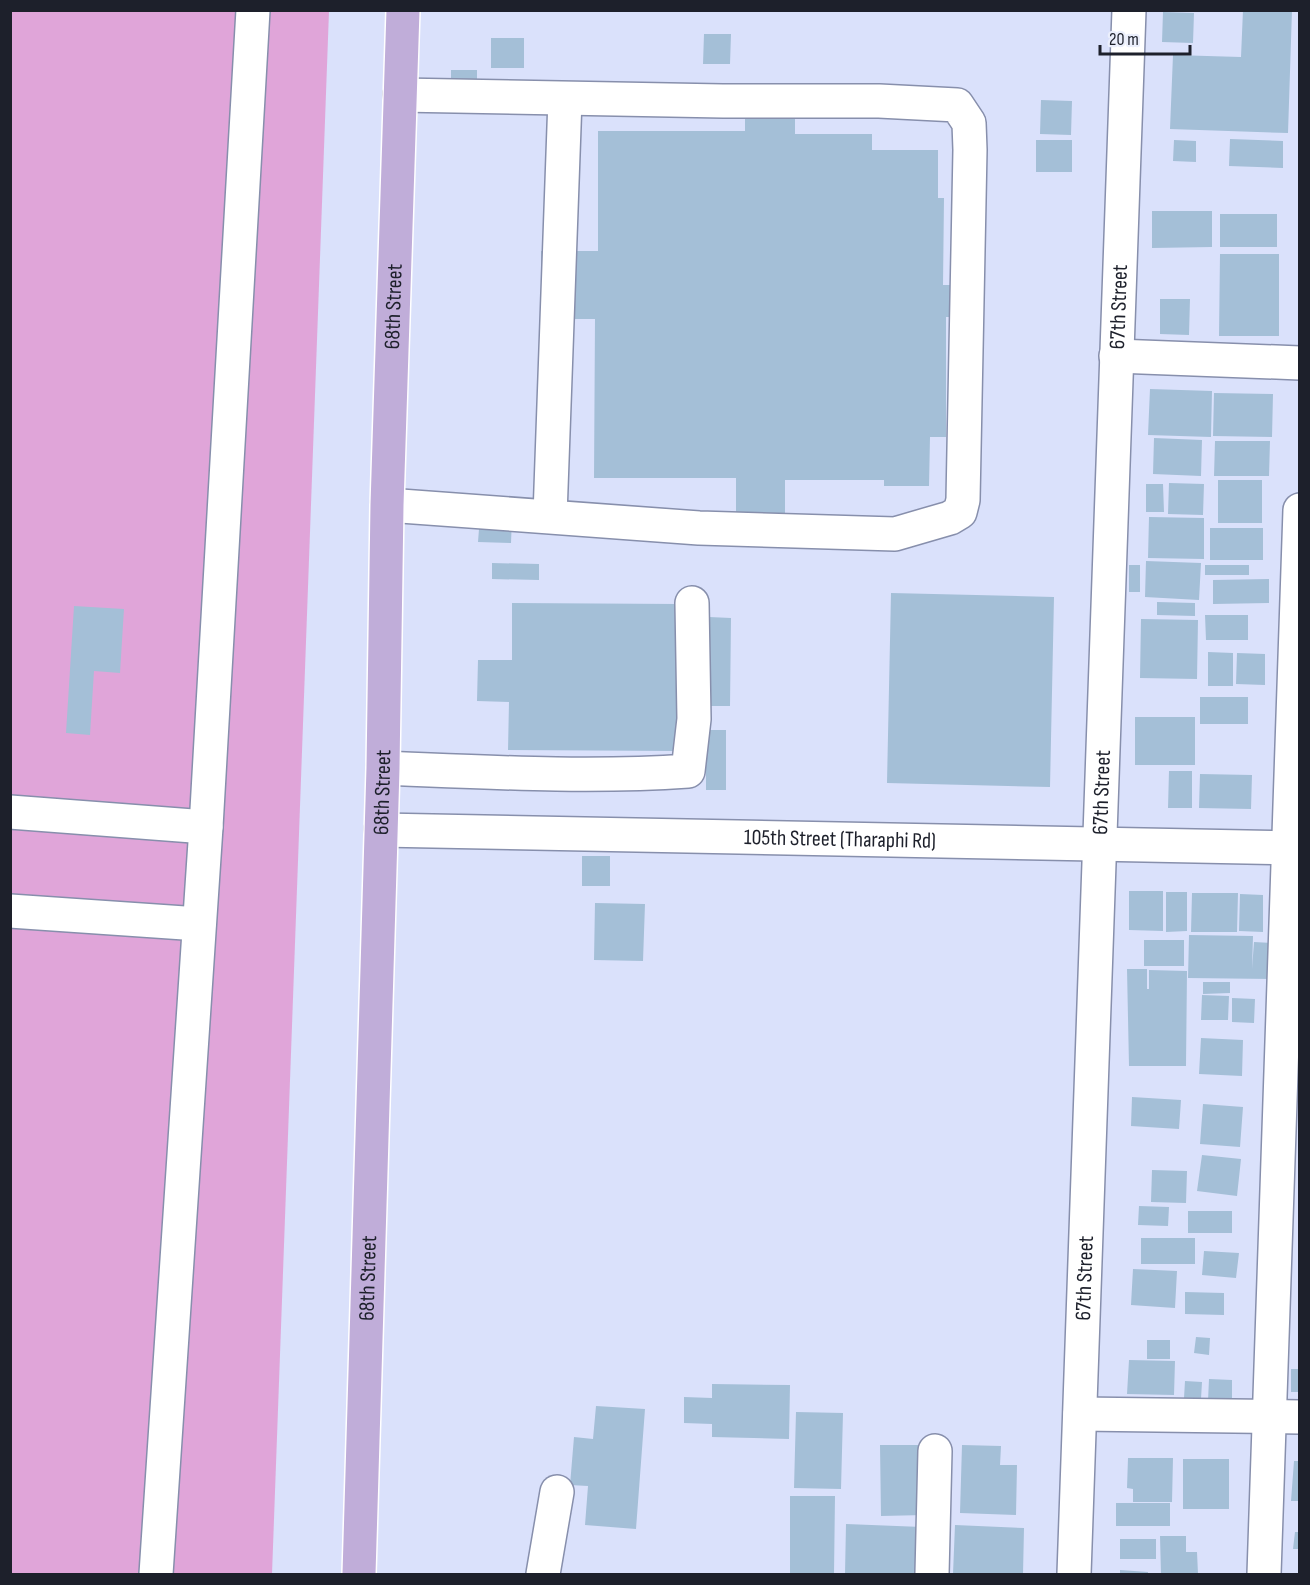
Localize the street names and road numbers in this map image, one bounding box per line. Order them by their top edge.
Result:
street label: 68th Street [379,263,408,350]
street label: 67th Street [1104,264,1134,350]
street label: 68th Street [368,749,397,835]
street label: 67th Street [1087,749,1116,835]
street label: 105th Street (Tharaphi Rd) [744,824,936,854]
street label: 68th Street [353,1235,383,1321]
street label: 67th Street [1069,1235,1099,1321]

